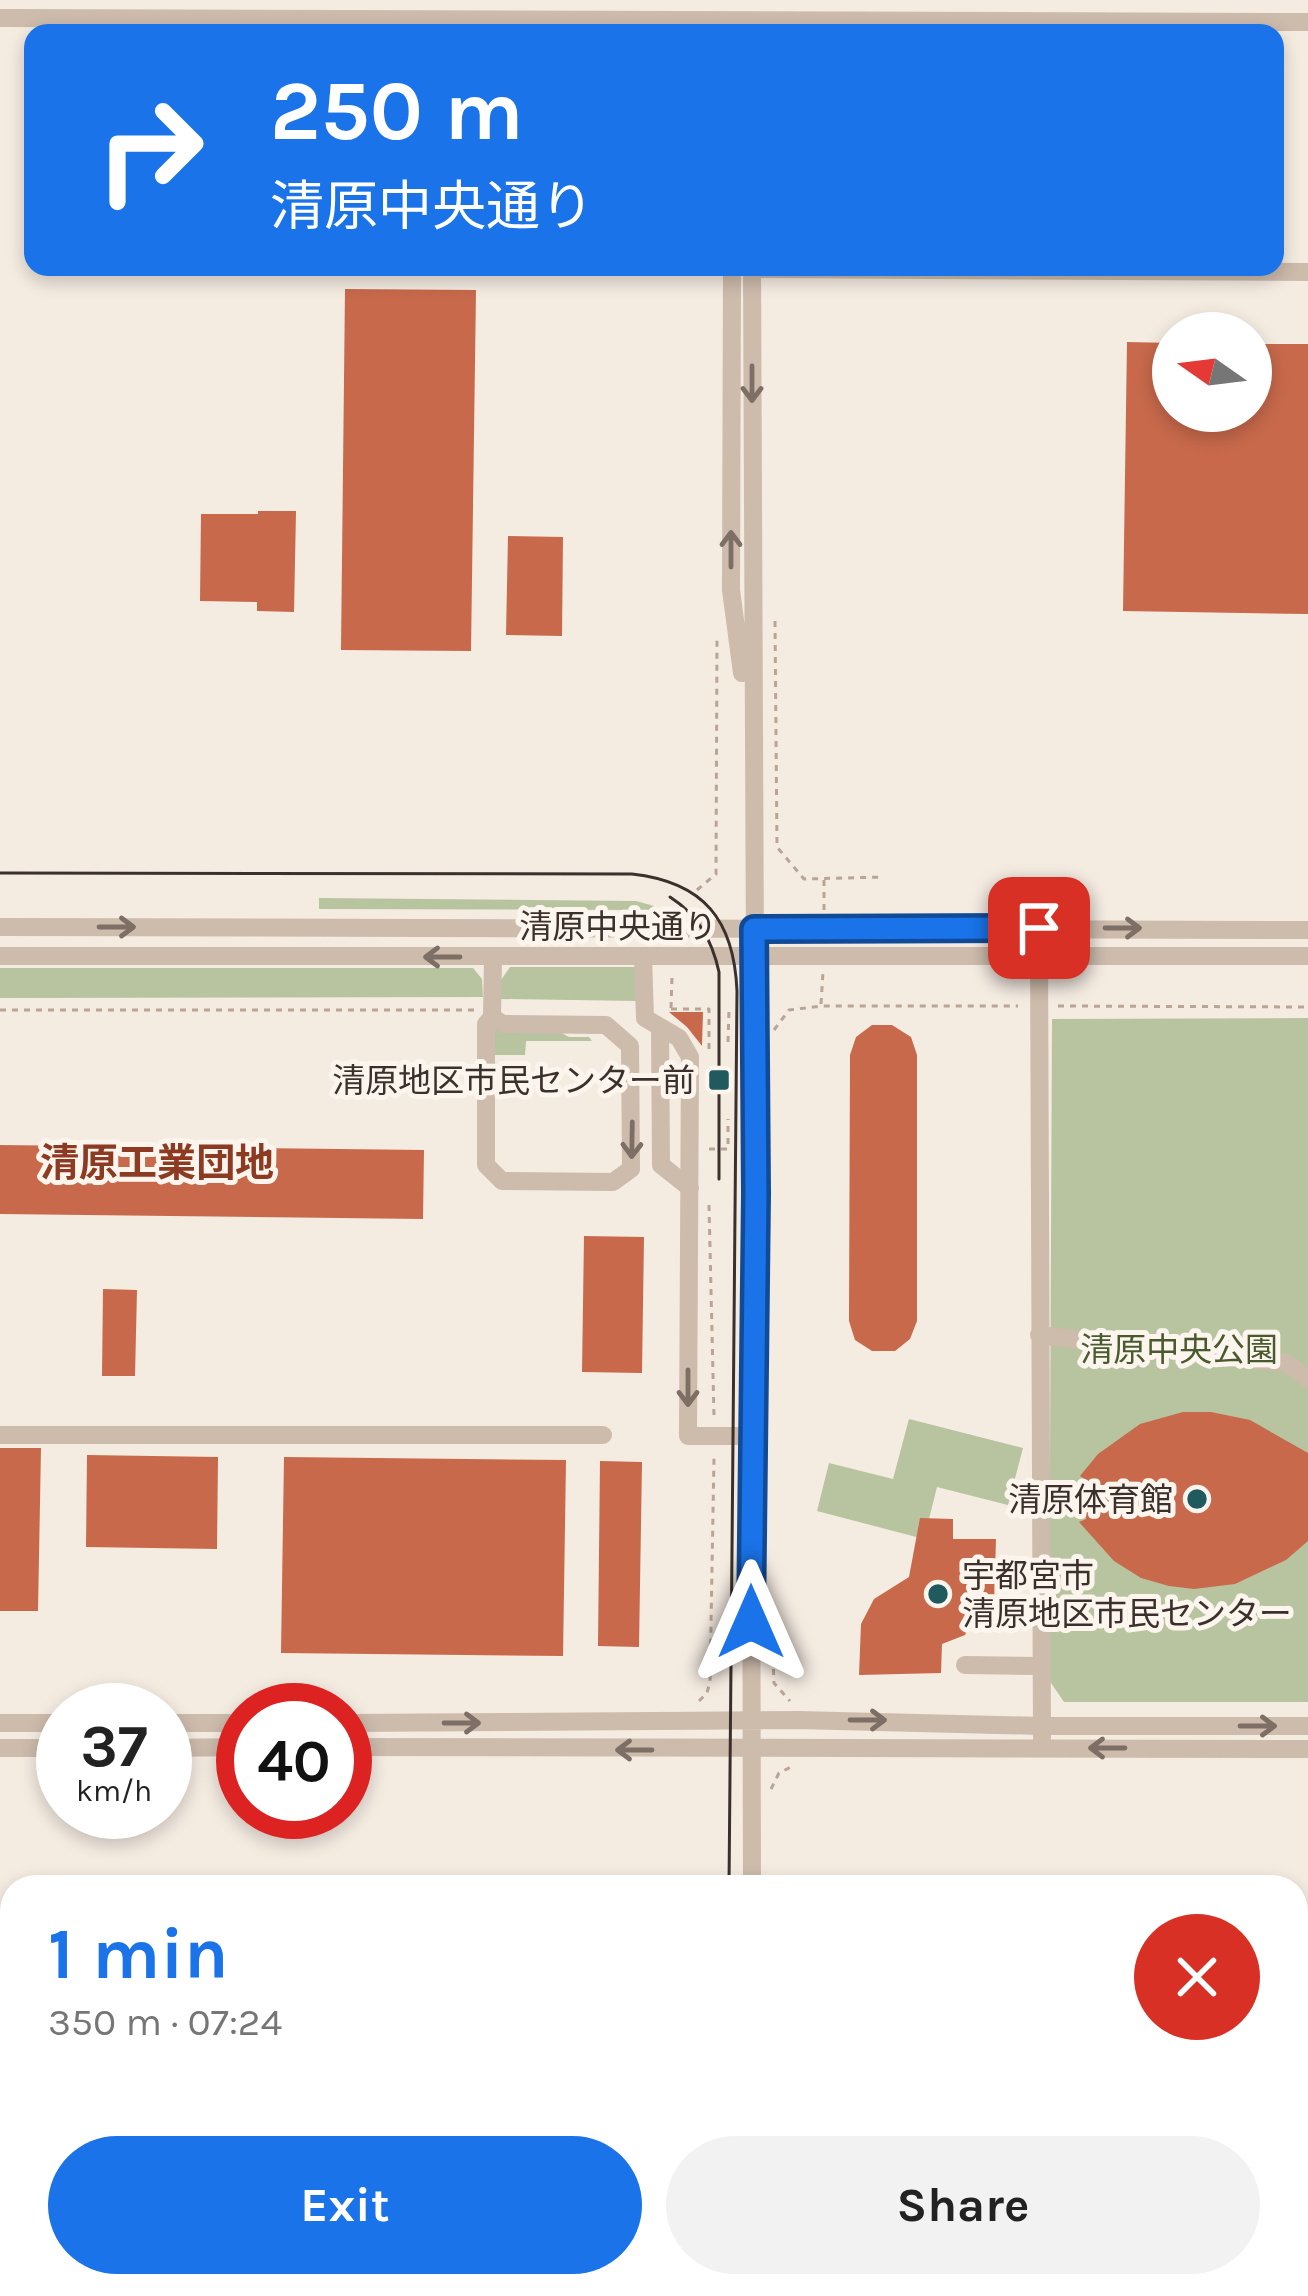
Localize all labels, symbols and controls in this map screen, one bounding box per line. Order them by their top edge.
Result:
text: 250 m [270,62,524,160]
icon: right [72,72,228,228]
text: 清原中央通り [270,175,594,239]
north arrow [1152,312,1272,432]
map controls [1152,312,1272,432]
one-way arrow [741,364,763,403]
one-way arrow [720,530,742,569]
pin [988,877,1090,979]
icon: arrive [1006,895,1072,961]
street label: 清原中央通り [519,908,717,946]
one-way arrow [97,916,136,938]
one-way arrow [1103,917,1142,940]
one-way arrow [423,945,462,968]
place label: 清原地区市民センター前 [332,1062,695,1100]
marker: 清原地区市民センター前 [706,1067,732,1093]
one-way arrow [621,1120,644,1159]
district label: 清原工業団地 [40,1140,274,1186]
park label: 清原中央公園 [1080,1331,1278,1369]
one-way arrow [677,1368,700,1407]
place label: 清原体育館 [1008,1481,1173,1519]
marker: 清原体育館 [1184,1486,1210,1512]
place label: 宇都宮市 清原地区市民センター [962,1557,1292,1633]
position arrow [688,1559,814,1685]
marker: 宇都宮市 清原地区市民センター [925,1581,951,1607]
speed limit sign: 40 [216,1683,372,1839]
one-way arrow [848,1709,887,1731]
text: 37 [80,1711,148,1781]
one-way arrow [442,1712,481,1734]
one-way arrow [1238,1715,1277,1737]
one-way arrow [1088,1737,1127,1759]
one-way arrow [615,1739,654,1761]
text: km/h [76,1773,152,1809]
text: 1 min [48,1912,229,1996]
button: close [1134,1914,1260,2040]
text: 350 m · 07:24 [48,1999,282,2045]
button: Exit [48,2136,642,2274]
button: Share [666,2136,1260,2274]

